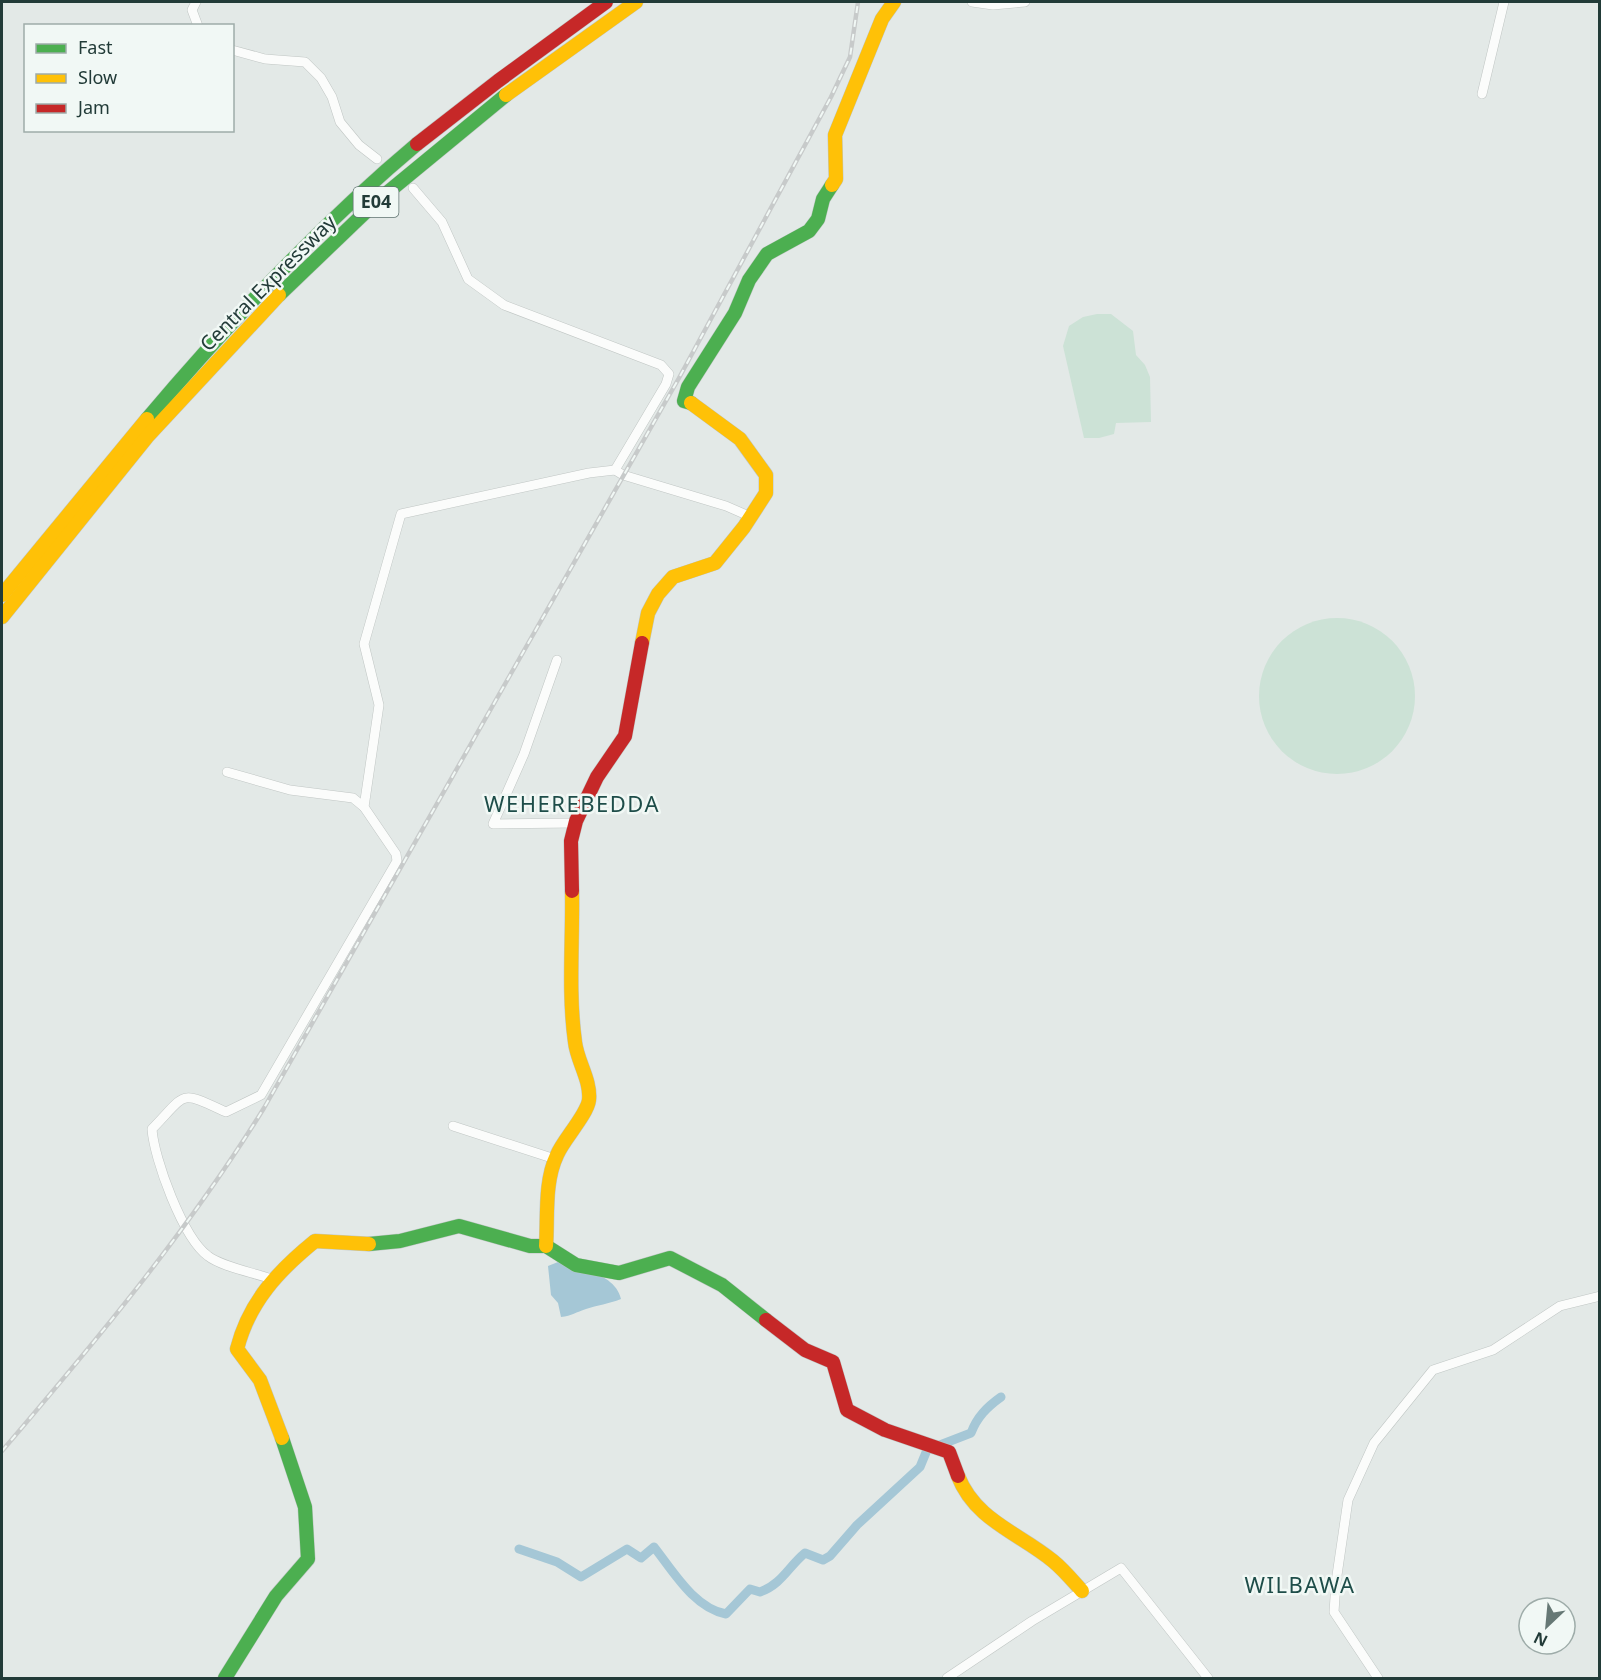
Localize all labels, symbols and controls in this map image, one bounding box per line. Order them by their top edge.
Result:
legend [24,24,234,132]
text: Fast [78,35,113,59]
text: Slow [78,65,117,89]
text: Jam [76,95,110,119]
road number: E04 [354,187,398,217]
street label: Central Expressway [194,208,342,357]
district label: WEHEREBEDDA [484,788,660,818]
district label: WILBAWA [1244,1569,1356,1599]
north arrow [1517,1596,1577,1656]
text: N [1530,1627,1551,1652]

